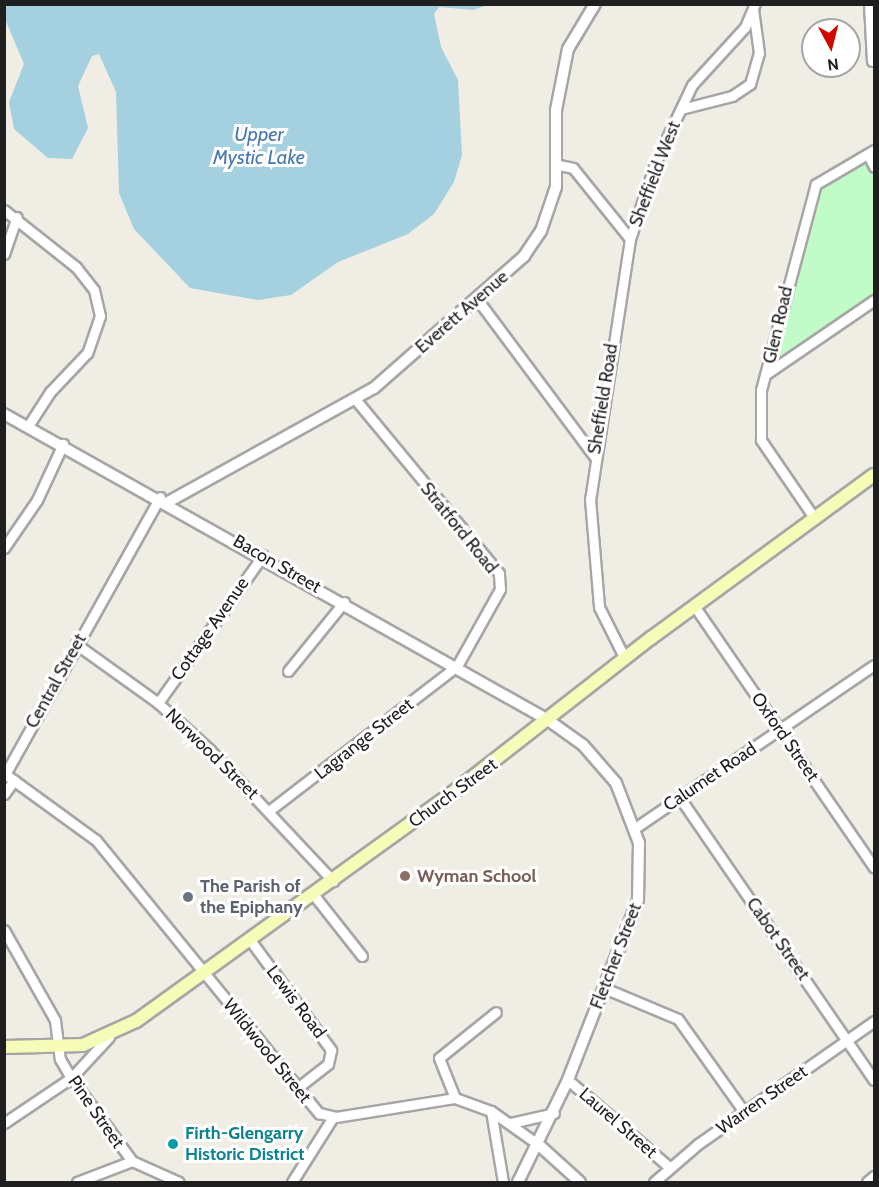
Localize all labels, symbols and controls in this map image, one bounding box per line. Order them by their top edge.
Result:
north arrow [801,18,861,78]
text: N [826,54,840,74]
street label: Sheffield West [625,118,685,230]
water label: Upper Mystic Lake [213,122,305,169]
street label: Everett Avenue [411,266,513,358]
street label: Glen Road [759,284,797,366]
street label: Sheffield Road [584,342,622,456]
street label: Stratford Road [416,478,502,578]
street label: Bacon Street [229,530,325,598]
street label: Cottage Avenue [167,573,253,685]
street label: Central Street [21,630,91,732]
street label: Oxford Street [746,688,824,786]
street label: Lagrange Street [310,694,418,784]
street label: Norwood Street [161,704,263,804]
street label: Calumet Road [659,738,761,816]
street label: Church Street [405,754,501,832]
place label: Wyman School [417,865,536,887]
marker: Wyman School [398,869,412,883]
place label: The Parish of the Epiphany [200,876,303,918]
marker: The Parish of the Epiphany [181,890,195,904]
street label: Cabot Street [742,894,814,984]
street label: Fletcher Street [586,900,646,1012]
street label: Lewis Road [262,961,330,1043]
street label: Wildwood Street [218,994,316,1108]
street label: Warren Street [713,1061,811,1139]
street label: Pine Street [63,1072,129,1152]
street label: Laurel Street [575,1083,661,1163]
place label: Firth-Glengarry Historic District [185,1123,304,1166]
marker: Firth-Glengarry Historic District [166,1137,180,1151]

